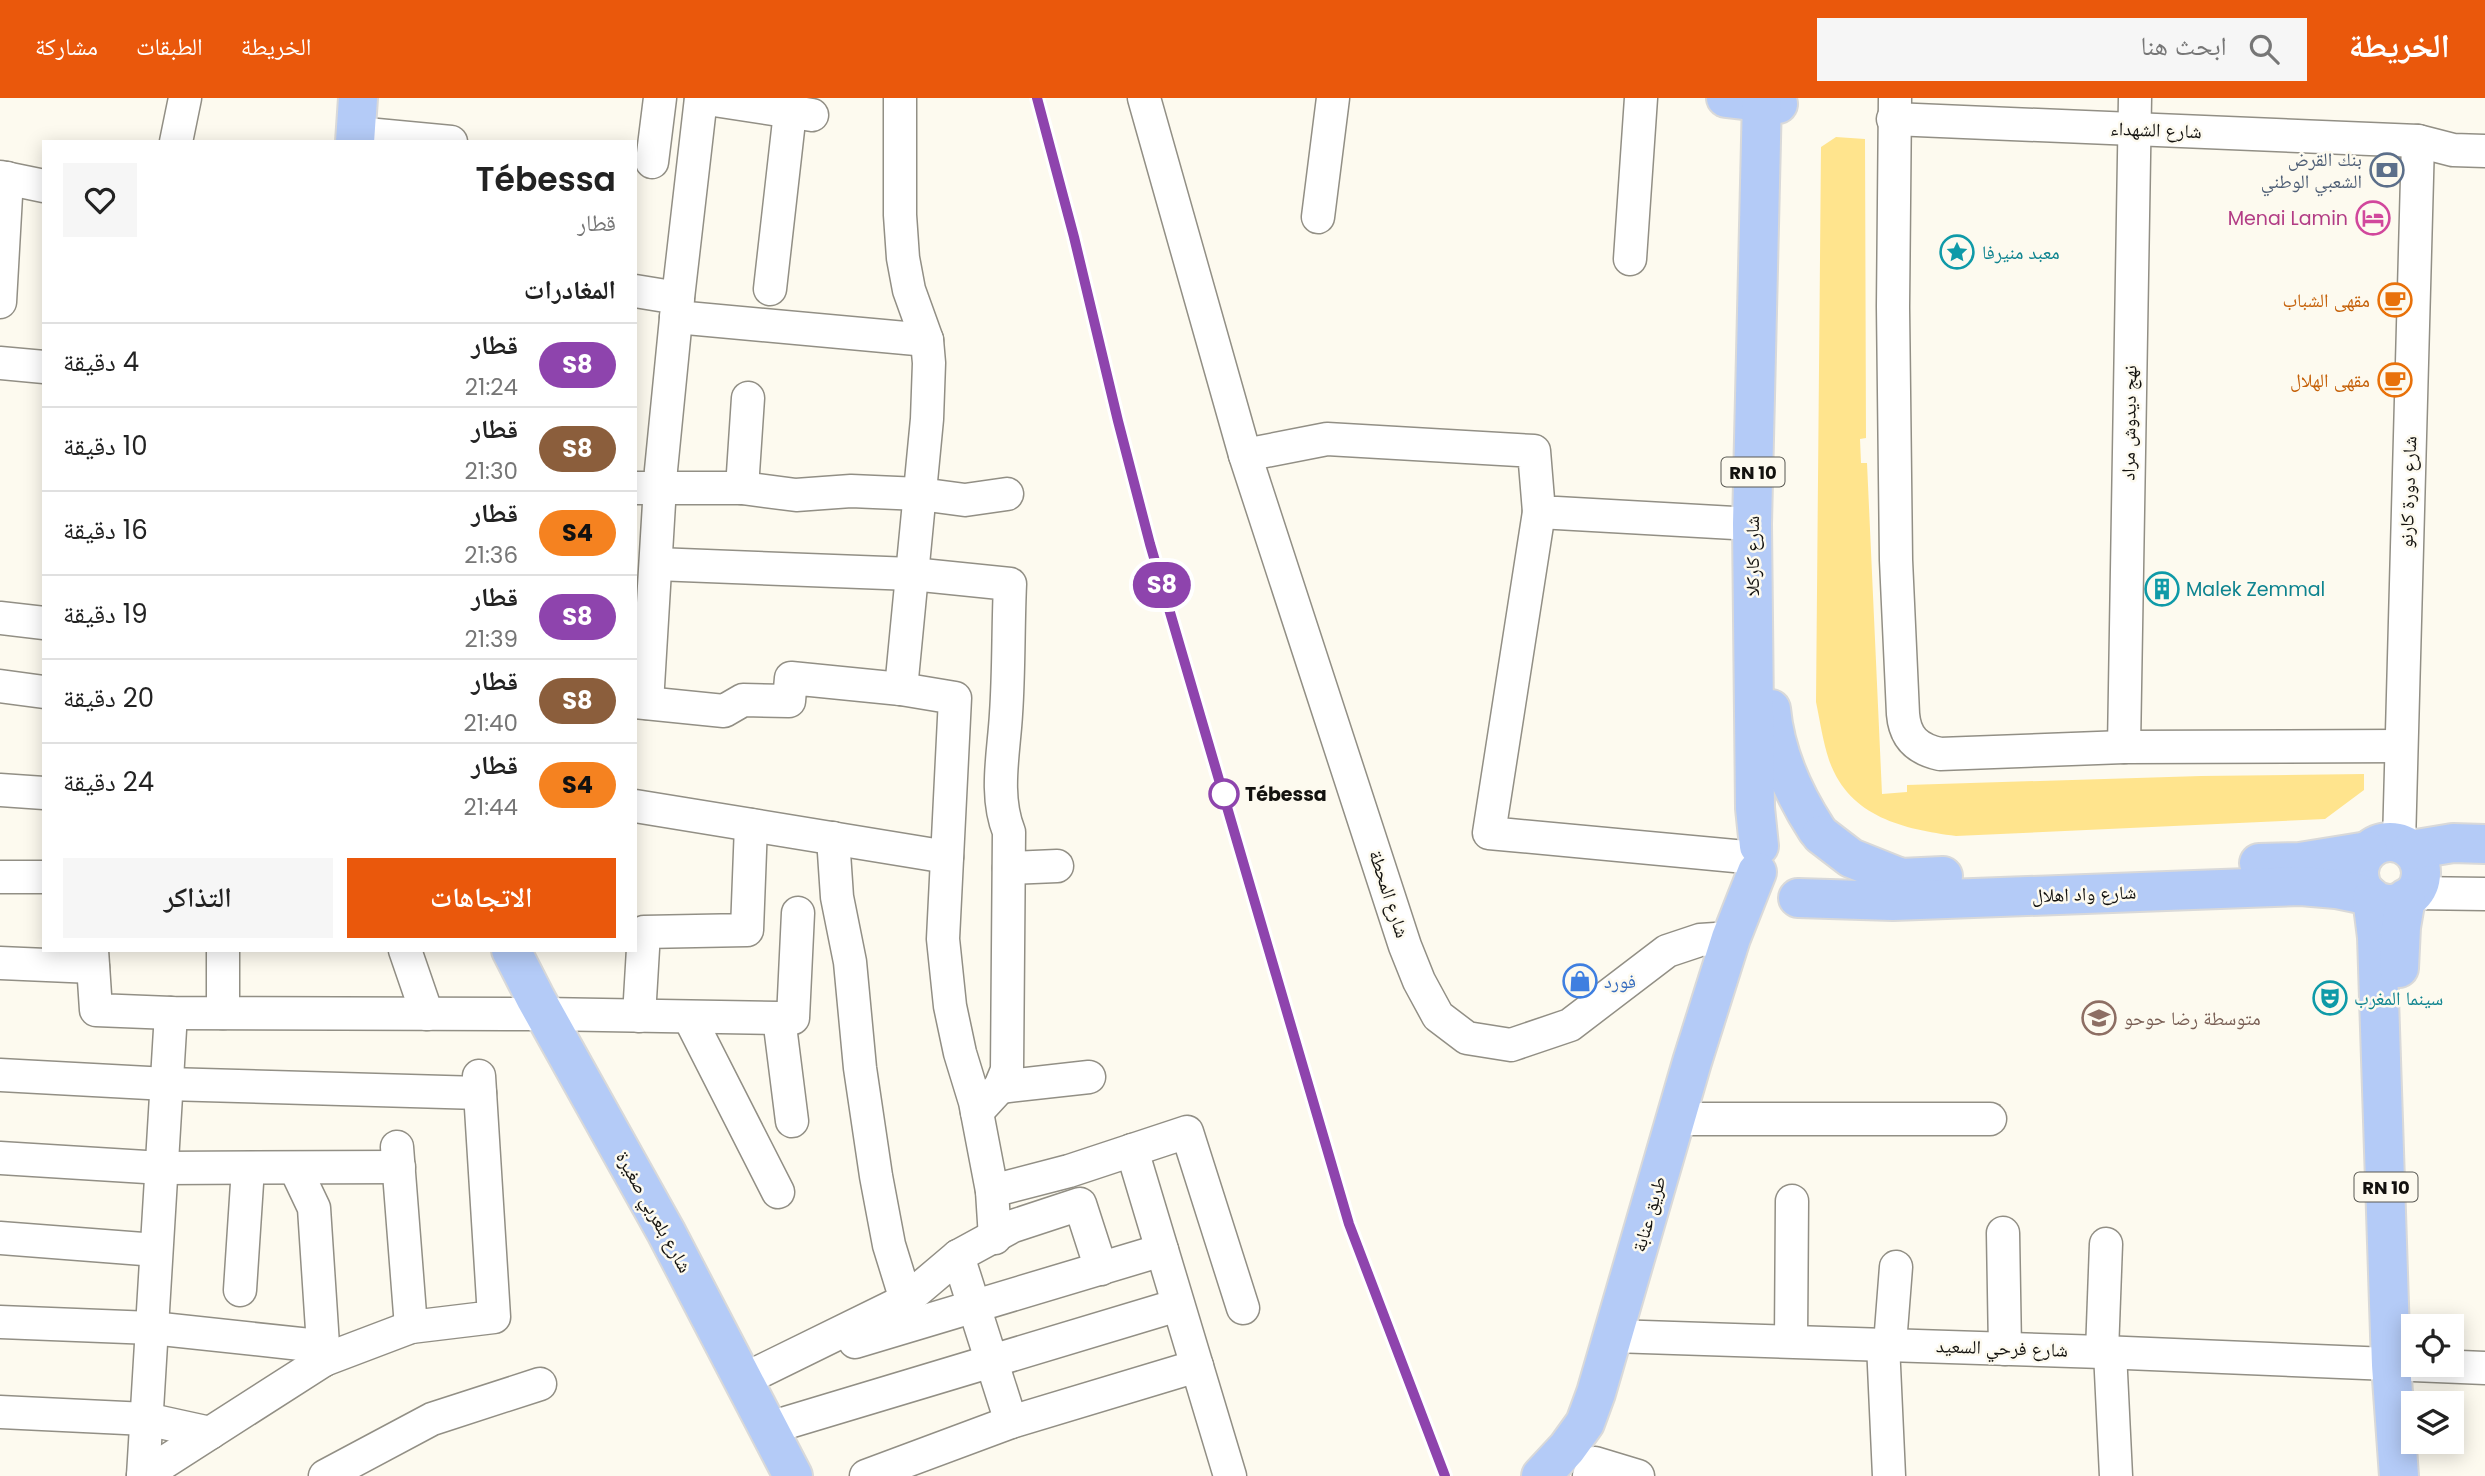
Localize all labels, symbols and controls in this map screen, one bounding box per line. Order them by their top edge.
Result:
search box [1817,18,2307,81]
text: الخريطة [2349,22,2450,69]
text: ابحث هنا [2141,28,2227,64]
text: مشاركة [35,30,98,63]
text: الطبقات [136,30,203,63]
text: الخريطة [241,30,311,63]
icon: search [2245,30,2283,68]
street label: شارع الشهداء [2110,115,2202,145]
place label: بنك القرض الشعبي الوطني [2261,146,2362,196]
bank icon: بنك القرض الشعبي الوطني [2368,151,2406,189]
text: Tébessa [476,156,616,203]
button: heart [63,163,137,237]
hotel icon: Menai Lamin [2354,199,2392,237]
place label: Menai Lamin [2228,205,2348,232]
text: قطار [577,207,616,239]
place icon: معبد منيرفا [1938,233,1976,271]
place label: معبد منيرفا [1982,239,2060,266]
text: المغادرات [524,272,616,308]
cafe icon: مقهى الشباب [2376,281,2414,319]
place label: مقهى الشباب [2282,287,2370,314]
text: قطار [471,327,518,363]
text: 4 دقيقة [63,344,139,380]
text: S8 [562,348,593,381]
cafe icon: مقهى الهلال [2376,361,2414,399]
street label: نهج ديدوش مراد [2114,365,2144,481]
place label: مقهى الهلال [2290,367,2370,394]
text: 21:24 [465,371,518,403]
text: قطار [471,411,518,447]
text: 10 دقيقة [63,428,147,464]
text: S8 [562,432,593,465]
street label: شارع دورة كارنو [2393,435,2423,549]
text: 21:30 [465,455,518,487]
road number: RN 10 [1722,458,1784,486]
text: قطار [471,495,518,531]
text: 16 دقيقة [63,512,148,548]
text: S4 [562,516,593,549]
street label: شارع كاركلا [1739,516,1766,596]
text: 21:36 [464,539,518,571]
line badge: S8 [1130,562,1194,608]
text: S8 [1147,568,1177,601]
building icon: Malek Zemmal [2143,570,2181,608]
place label: Malek Zemmal [2186,576,2325,603]
text: قطار [471,579,518,615]
text: 19 دقيقة [63,596,148,632]
text: S8 [562,600,593,633]
text: 21:39 [464,623,518,655]
text: قطار [471,663,518,699]
text: 20 دقيقة [63,680,154,716]
text: S8 [562,684,593,717]
text: 21:40 [464,707,518,739]
text: قطار [471,747,518,783]
text: 24 دقيقة [63,764,154,800]
text: S4 [562,768,593,801]
marker: Tébessa [1209,779,1239,809]
place label: Tébessa [1245,781,1327,808]
text: 21:44 [464,791,518,823]
street label: شارع المحطة [1362,847,1416,941]
button: التذاكر [63,858,333,938]
button: الاتجاهات [347,858,616,938]
street label: شارع واد اهلال [2031,879,2137,909]
shop icon: فورد [1561,962,1599,1000]
place label: فورد [1604,968,1636,995]
theatre icon: سينما المغرب [2311,979,2349,1017]
place label: سينما المغرب [2354,985,2443,1012]
school or university icon: متوسطة رضا حوحو [2080,999,2118,1037]
place label: متوسطة رضا حوحو [2124,1005,2261,1032]
street label: شارع بلعربي صغيرة [608,1146,699,1278]
road number: RN 10 [2354,1172,2418,1202]
street label: طريق عنابة [1625,1173,1673,1255]
map controls [2401,1314,2464,1454]
button: locate [2401,1314,2464,1377]
street label: شارع فرحي السعيد [1936,1332,2068,1366]
button: layers [2401,1391,2464,1454]

